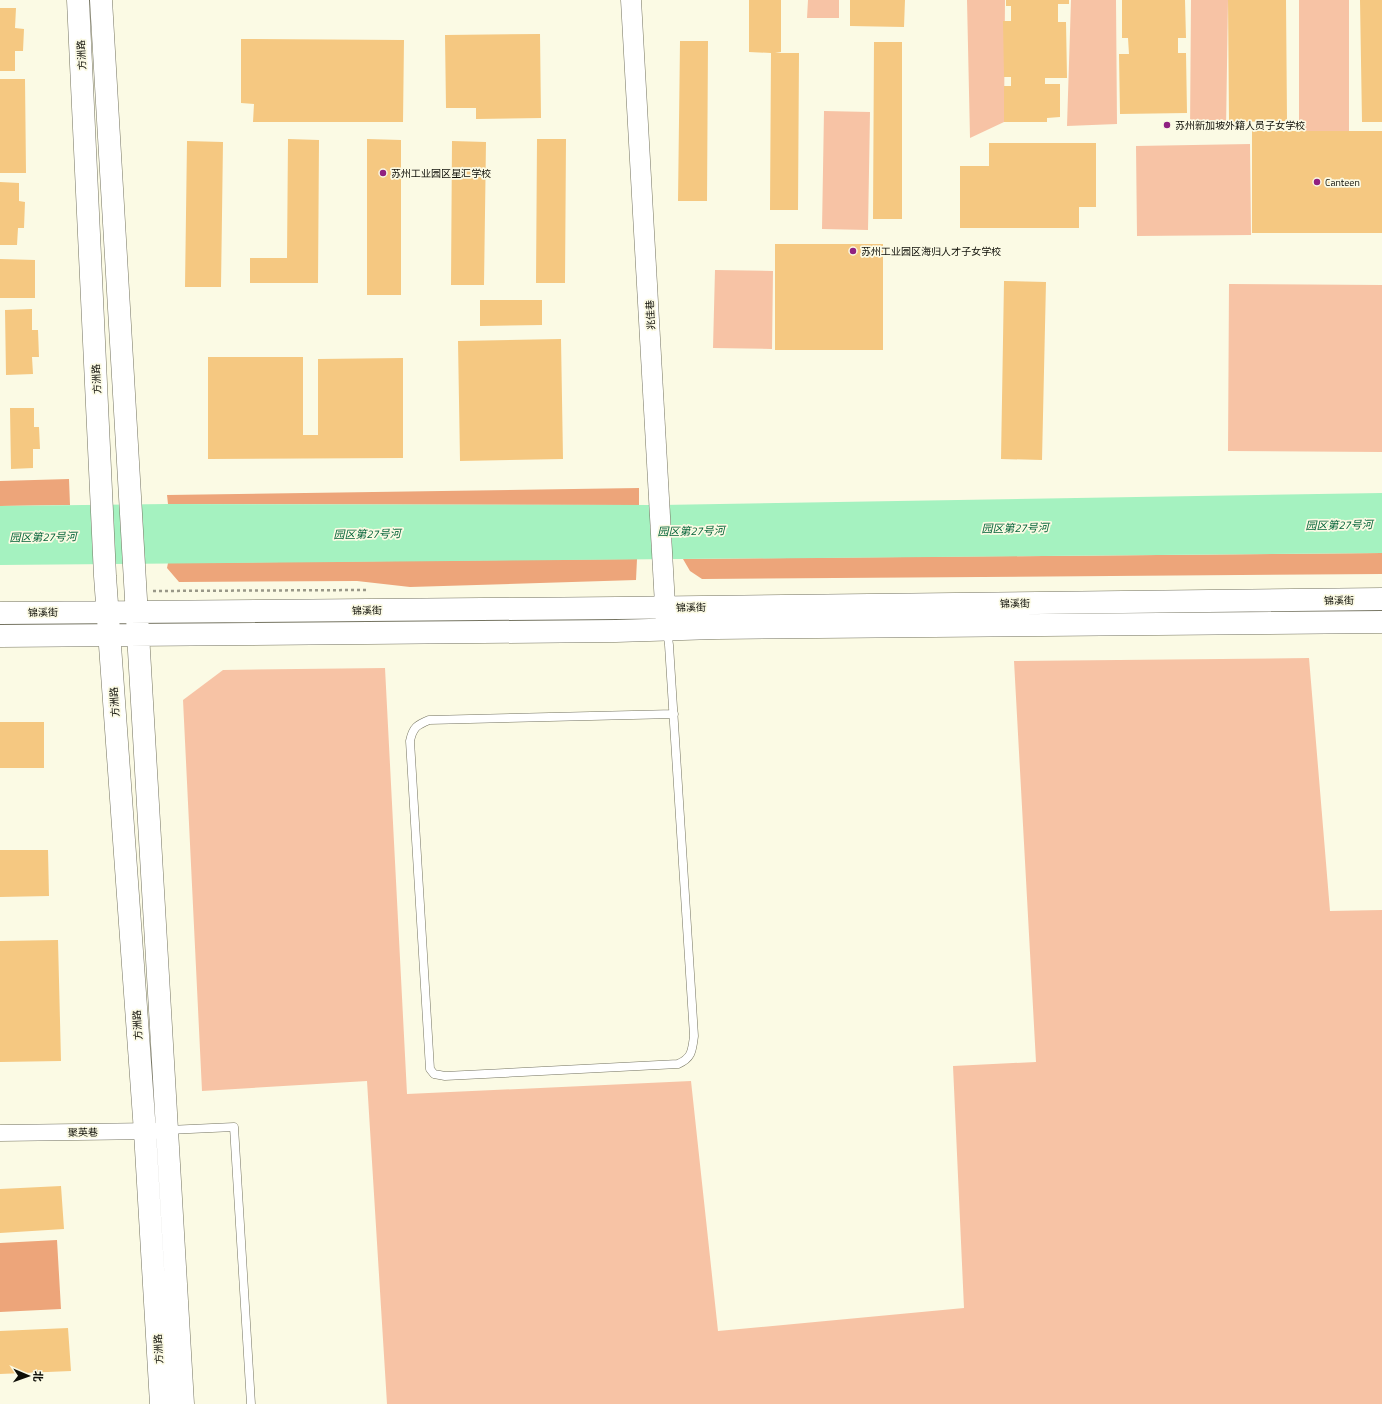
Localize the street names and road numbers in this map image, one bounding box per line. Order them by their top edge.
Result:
street label: 方洲路 [73,40,90,70]
street label: 兆佳巷 [642,300,659,330]
street label: 方洲路 [88,364,105,394]
street label: 锦溪街 [1324,593,1354,608]
street label: 锦溪街 [1000,596,1030,611]
street label: 锦溪街 [676,600,706,615]
street label: 锦溪街 [352,603,382,618]
street label: 锦溪街 [28,605,58,620]
street label: 方洲路 [106,686,123,717]
street label: 方洲路 [129,1009,146,1040]
street label: 聚英巷 [68,1125,98,1140]
street label: 方洲路 [150,1334,167,1364]

